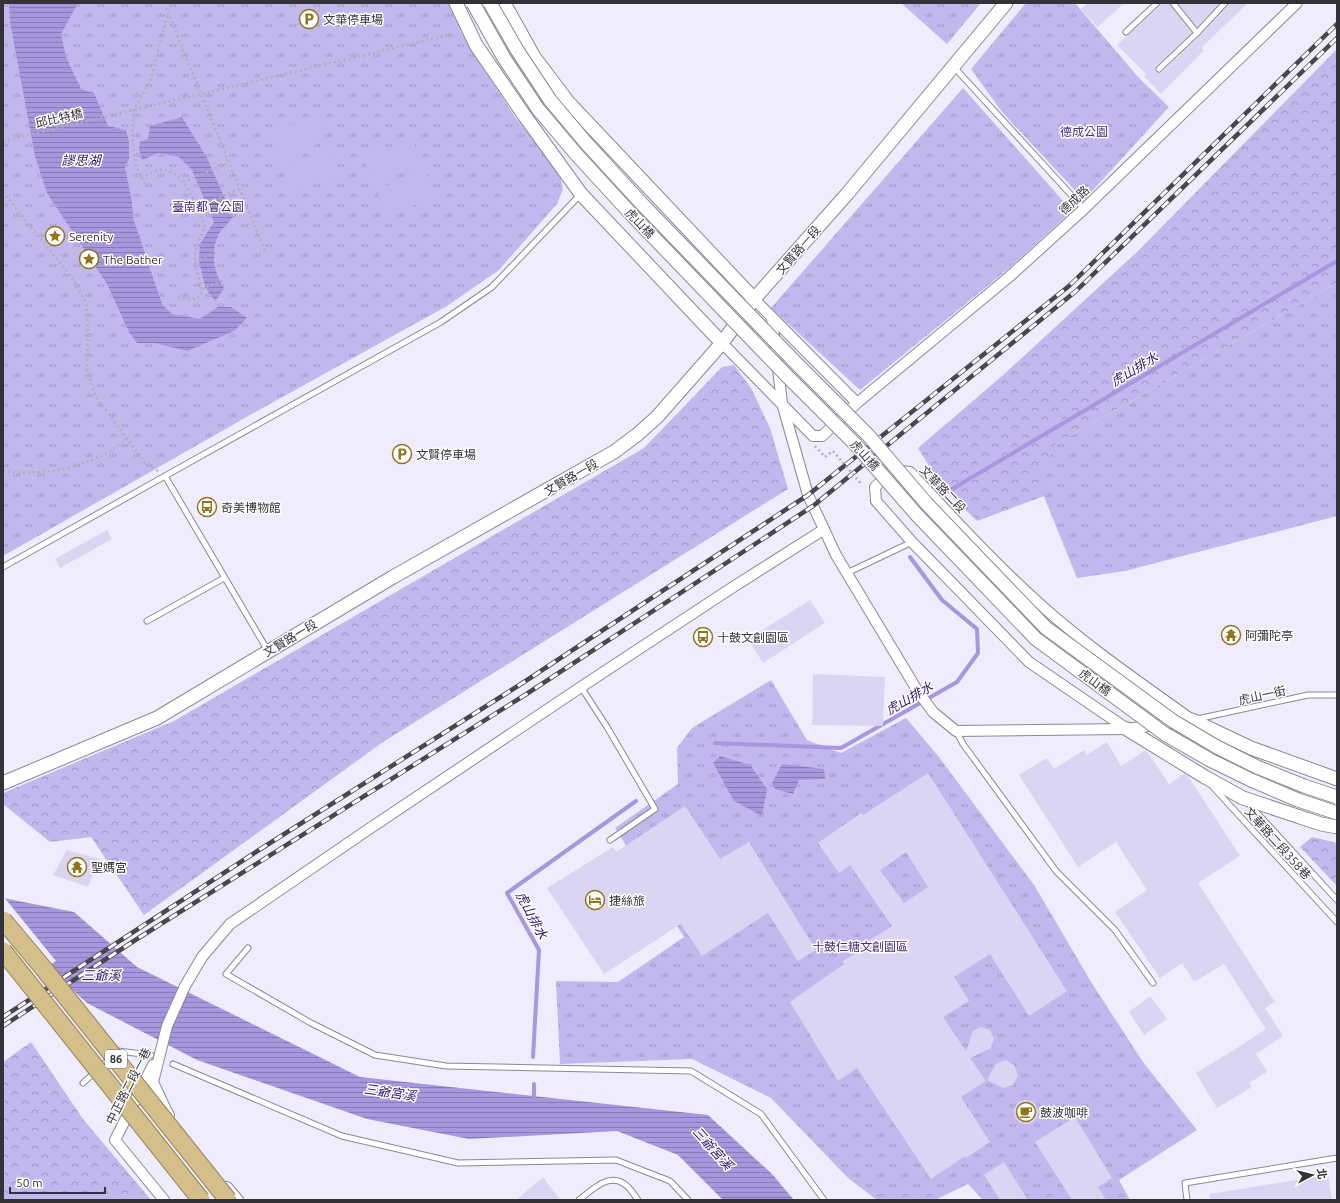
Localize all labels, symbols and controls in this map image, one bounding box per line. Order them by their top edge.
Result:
parking icon: 文華停車場 [298,8,320,30]
place label: 文華停車場 [323,13,383,26]
street label: 邱比特橋 [34,106,84,130]
park label: 德成公園 [1060,125,1108,138]
water label: 謬思湖 [61,153,102,167]
street label: 德成路 [1056,183,1092,217]
park label: 臺南都會公園 [172,200,244,213]
street label: 虎山橋 [623,206,657,240]
street label: 文賢路一段 [773,223,823,277]
place icon: Serenity [44,225,66,247]
place label: Serenity [69,230,114,243]
place icon: The Bather [78,248,100,270]
place label: The Bather [103,253,163,266]
water label: 虎山排水 [1108,349,1161,388]
street label: 虎山橋 [848,437,882,473]
parking icon: 文賢停車場 [391,443,413,465]
place label: 文賢停車場 [416,448,476,461]
street label: 文賢路一段 [542,456,600,498]
street label: 文華路二段 [917,463,969,515]
bus stop icon: 奇美博物館 [196,496,218,518]
place label: 奇美博物館 [221,501,281,514]
street label: 文賢路一段 [261,617,319,659]
temple icon: 阿彌陀亭 [1220,624,1242,646]
bus stop icon: 十鼓文創園區 [692,626,714,648]
place label: 阿彌陀亭 [1245,629,1293,642]
place label: 十鼓文創園區 [717,631,789,644]
street label: 虎山橋 [1077,666,1113,698]
water label: 虎山排水 [883,678,936,717]
street label: 虎山一街 [1237,684,1287,706]
street label: 文華路二段358巷 [1242,804,1314,882]
temple icon: 聖媽宮 [66,856,88,878]
place label: 聖媽宮 [91,861,127,874]
water label: 虎山排水 [514,889,551,942]
hotel icon: 捷絲旅 [584,889,606,911]
place label: 捷絲旅 [609,894,645,907]
park label: 十鼓仁糖文創園區 [812,940,908,953]
water label: 三爺溪 [81,968,122,982]
street label: 中正路二段一巷 [103,1046,153,1126]
road number: 86 [105,1050,127,1068]
water label: 三爺宮溪 [363,1081,419,1103]
cafe icon: 鼓波咖啡 [1015,1101,1037,1123]
place label: 鼓波咖啡 [1040,1106,1088,1119]
water label: 三爺宮溪 [690,1124,737,1173]
north arrow [1292,1155,1332,1195]
text: 北 [1315,1168,1329,1180]
scale bar [10,1169,105,1195]
text: 50 m [16,1176,43,1189]

